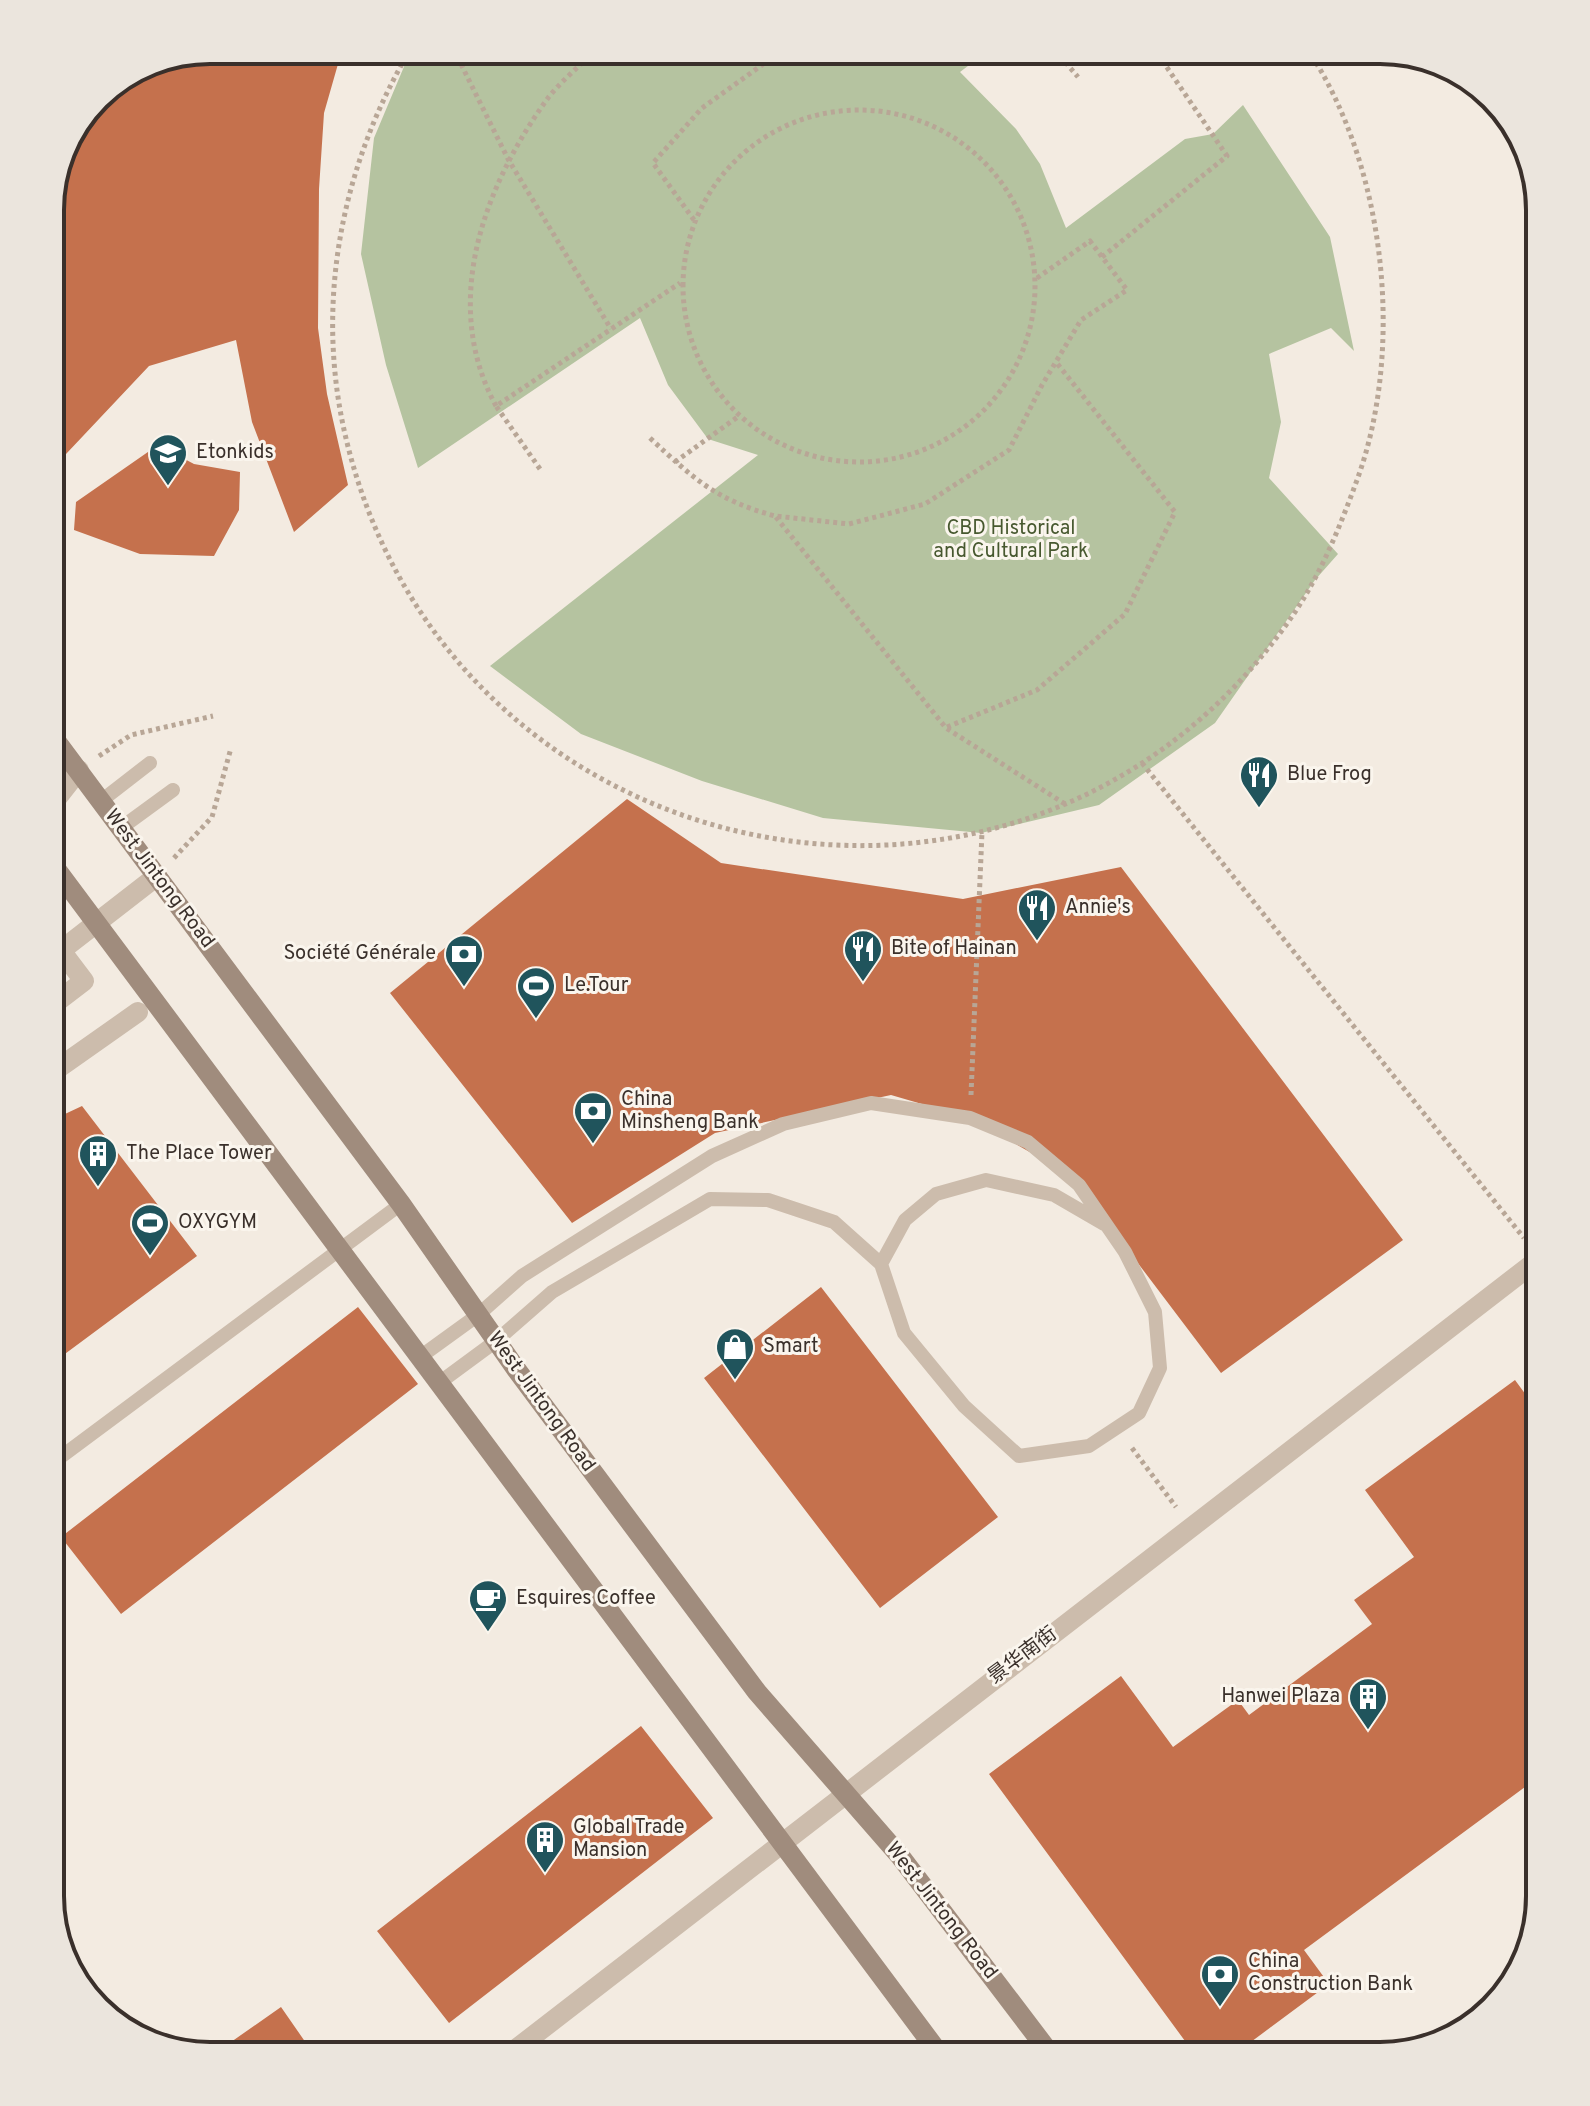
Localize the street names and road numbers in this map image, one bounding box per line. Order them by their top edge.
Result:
street label: West Jintong Road [98,804,220,954]
street label: West Jintong Road [481,1327,601,1477]
street label: 景华南街 [983,1622,1063,1690]
street label: West Jintong Road [879,1837,1003,1985]

